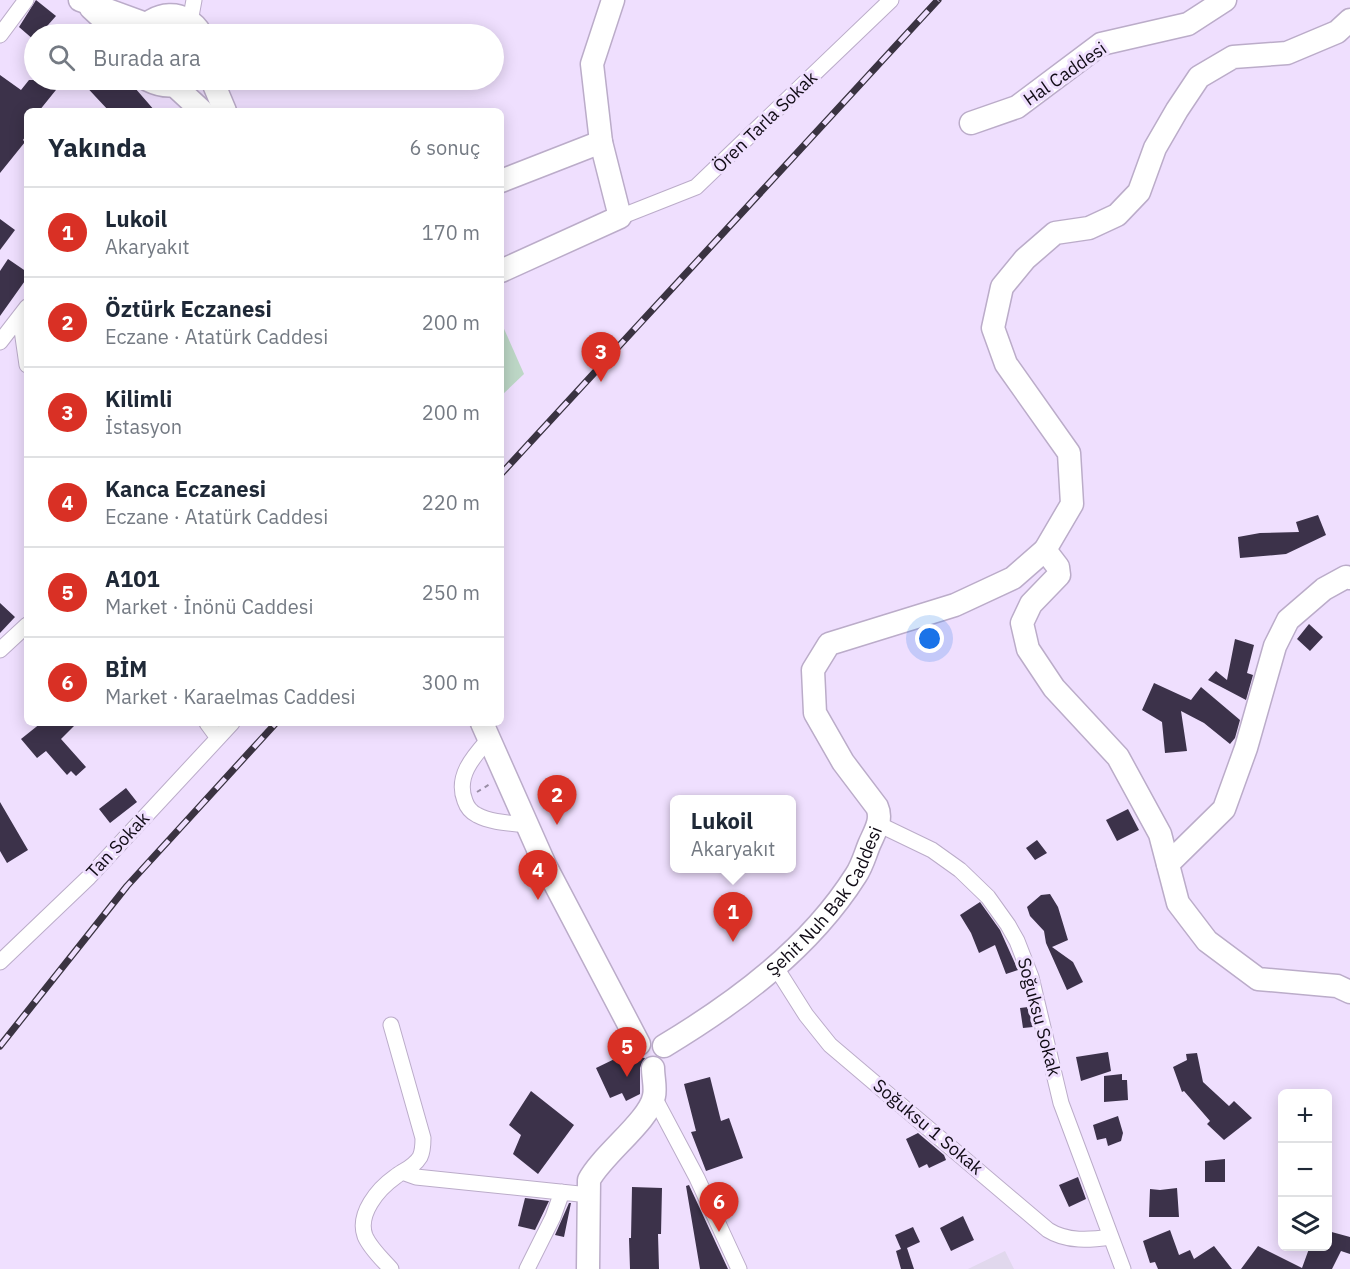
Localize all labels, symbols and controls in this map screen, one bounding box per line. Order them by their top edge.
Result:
search box [24,24,504,90]
street label: Hal Caddesi [1019,37,1111,111]
icon: search [45,41,78,74]
text: Burada ara [93,43,201,72]
street label: Ören Tarla Sokak [708,66,822,177]
text: Yakında [48,130,147,164]
text: 6 sonuç [410,134,480,161]
text: Lukoil [105,204,167,233]
text: 1 [62,219,74,246]
text: 170 m [422,219,480,246]
text: Akaryakıt [105,233,189,260]
text: Öztürk Eczanesi [105,294,272,323]
text: 2 [62,309,74,336]
text: 200 m [422,309,480,336]
text: Eczane · Atatürk Caddesi [105,323,328,350]
pin: 3 [582,332,620,382]
text: Kilimli [105,384,172,413]
text: 3 [62,399,74,426]
text: 200 m [422,399,480,426]
text: İstasyon [105,413,182,440]
text: Kanca Eczanesi [105,474,266,503]
text: 4 [62,489,74,516]
text: 220 m [422,489,480,516]
text: Eczane · Atatürk Caddesi [105,503,328,530]
text: A101 [105,564,160,593]
text: 5 [62,579,74,606]
text: 250 m [422,579,480,606]
text: Market · İnönü Caddesi [105,593,313,620]
your location [915,624,944,653]
text: BİM [105,654,147,683]
text: 6 [62,669,74,696]
text: 300 m [422,669,480,696]
text: Market · Karaelmas Caddesi [105,683,355,710]
pin: 2 [538,776,576,825]
popup [670,795,796,873]
street label: Tan Sokak [81,806,154,883]
text: Lukoil [691,806,753,835]
street label: Şehit Nuh Bak Caddesi [761,823,887,981]
text: Akaryakıt [691,835,775,862]
pin: 4 [518,850,558,900]
pin: 1 [714,892,752,942]
street label: Soğuksu Sokak [1013,955,1066,1079]
pin: 5 [608,1028,646,1077]
street label: Soğuksu 1 Sokak [869,1074,989,1180]
map controls [1278,1089,1332,1251]
button: + [1278,1089,1332,1143]
button: − [1278,1143,1332,1197]
pin: 6 [700,1182,738,1232]
button: layers [1278,1197,1332,1251]

